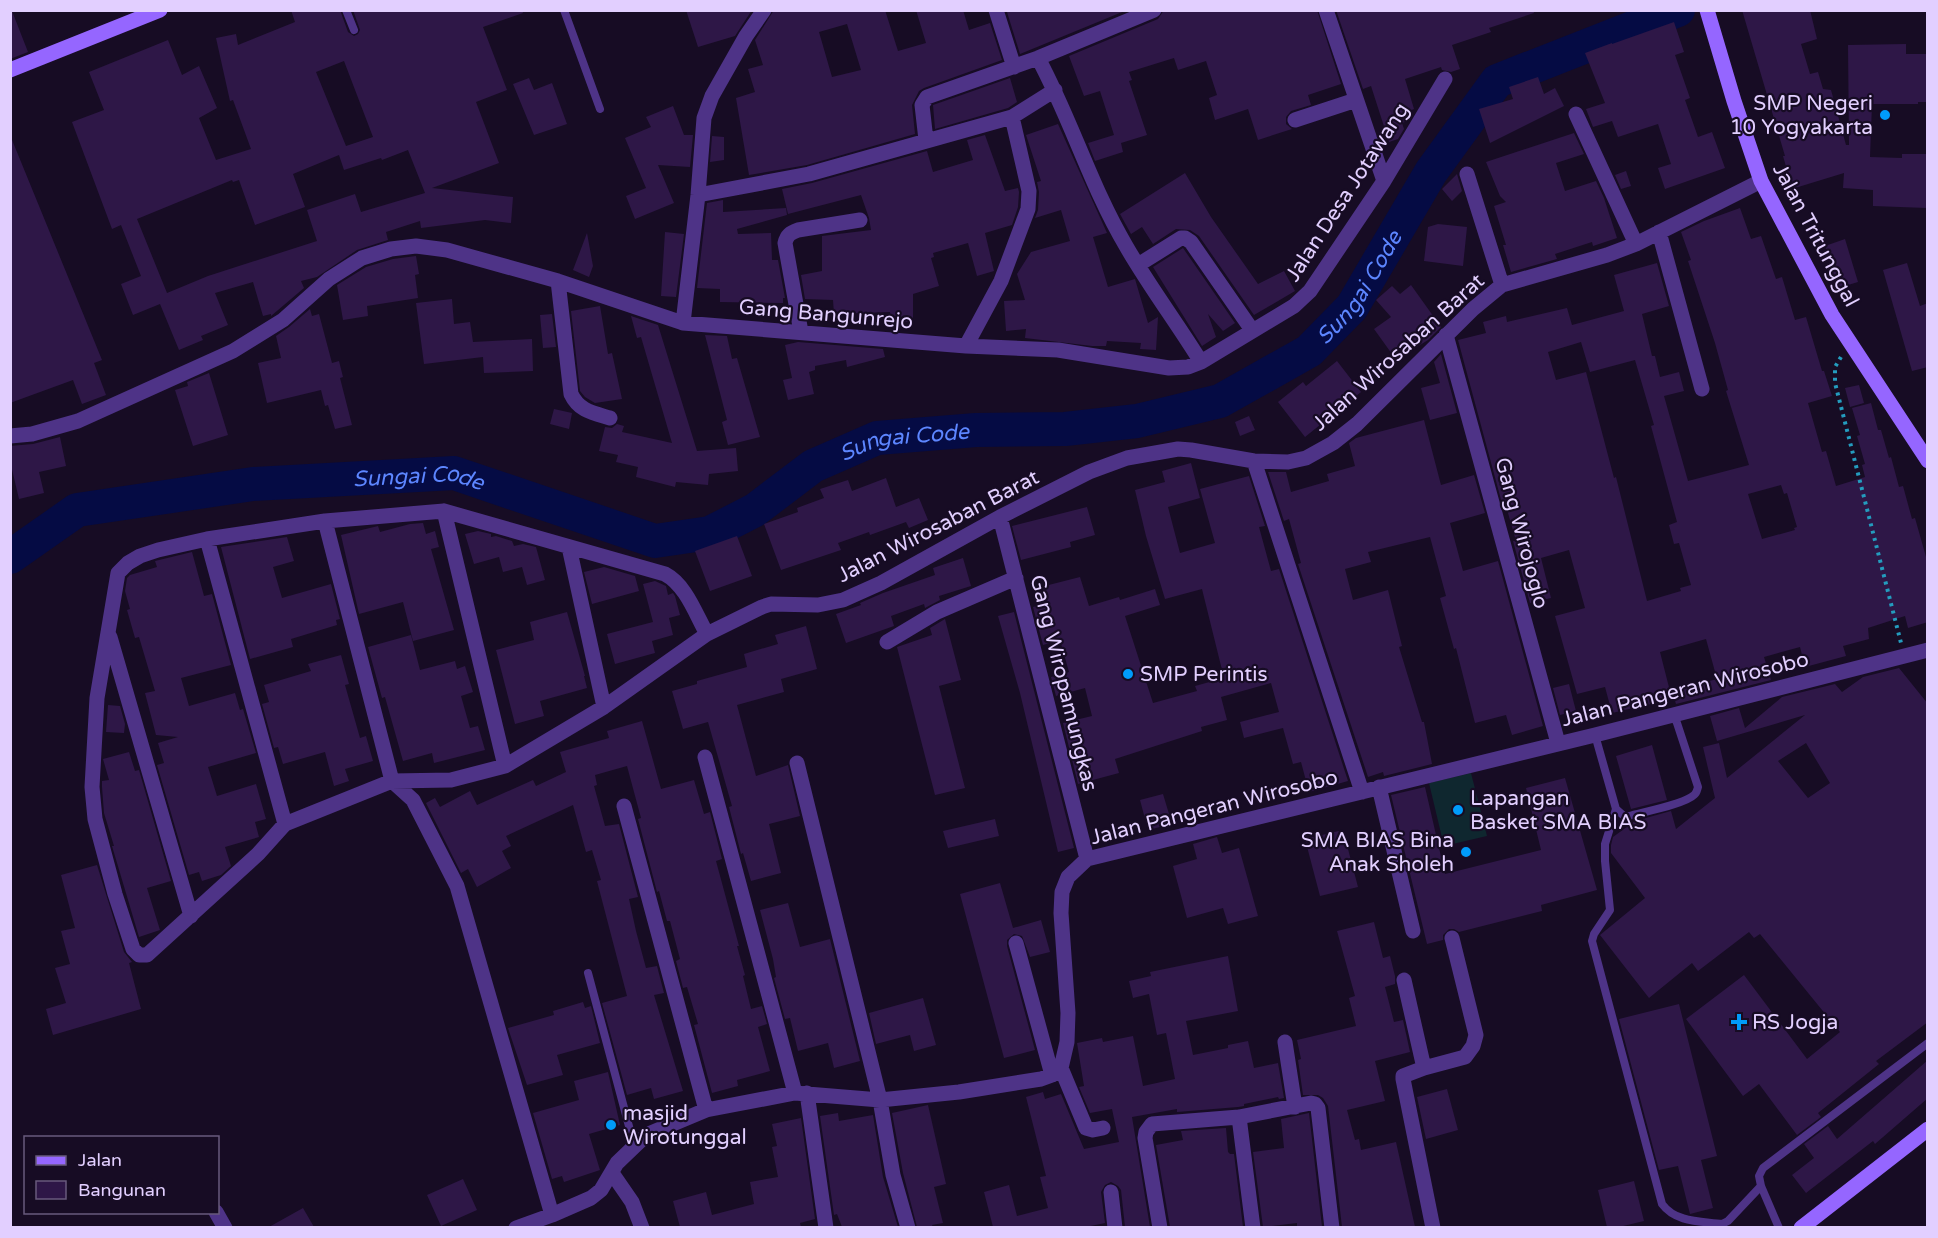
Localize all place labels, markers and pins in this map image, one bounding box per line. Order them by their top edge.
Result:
place label: SMP Negeri 10 Yogyakarta [1729,91,1873,140]
marker: SMP Negeri 10 Yogyakarta [1878,108,1892,122]
place label: SMP Perintis [1140,662,1268,687]
marker: SMP Perintis [1121,667,1135,681]
place label: Lapangan Basket SMA BIAS [1470,786,1647,835]
marker: Lapangan Basket SMA BIAS [1451,803,1465,817]
place label: SMA BIAS Bina Anak Sholeh [1301,828,1454,877]
marker: SMA BIAS Bina Anak Sholeh [1459,845,1473,859]
place label: RS Jogja [1752,1010,1838,1035]
marker: RS Jogja [1730,1013,1748,1031]
place label: masjid Wirotunggal [623,1101,747,1150]
marker: masjid Wirotunggal [604,1118,618,1132]

